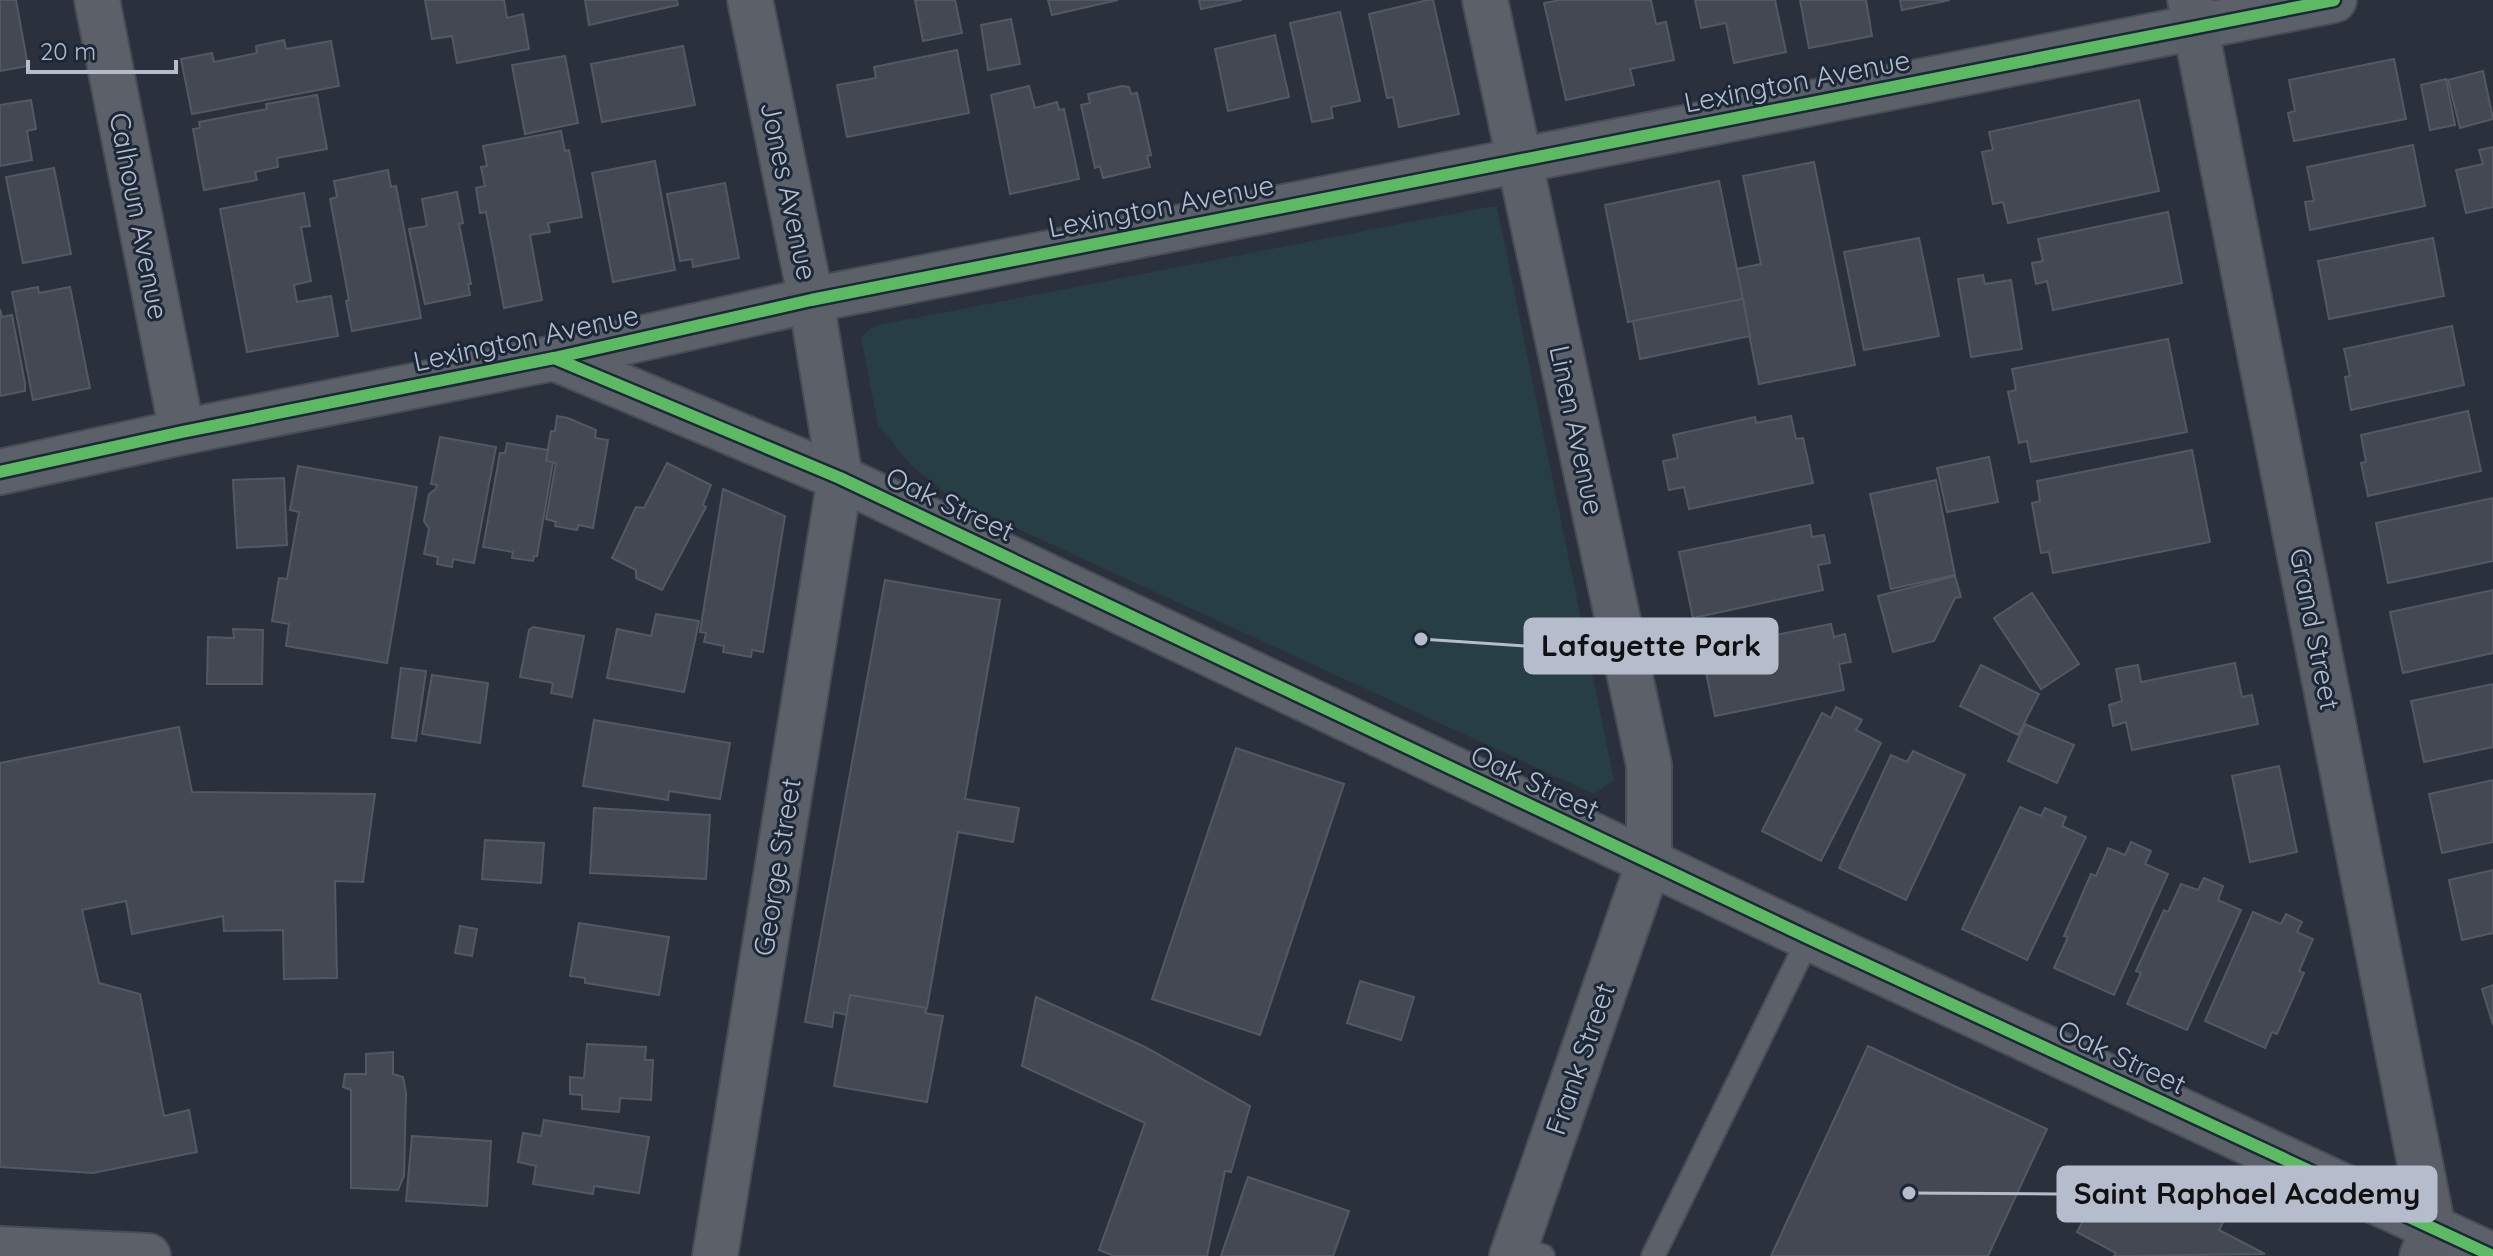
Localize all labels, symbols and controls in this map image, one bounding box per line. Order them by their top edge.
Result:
scale bar [28,24,176,74]
text: 20 m [40,36,96,66]
street label: Lexington Avenue [1681,41,1913,120]
street label: Jones Avenue [754,99,825,283]
street label: Calhoun Avenue [102,109,177,322]
street label: Lexington Avenue [1045,166,1277,245]
street label: Lexington Avenue [410,297,642,378]
street label: Linen Avenue [1542,342,1613,518]
street label: Oak Street [880,459,1020,548]
street label: Grand Street [2283,545,2348,713]
callout: Lafayette Park [1525,619,1777,673]
text: Lafayette Park [1541,626,1761,664]
street label: Oak Street [1465,737,1605,826]
street label: George Street [745,776,808,958]
street label: Frank Street [1537,978,1622,1139]
street label: Oak Street [2052,1012,2192,1101]
callout: Saint Raphael Academy [2058,1167,2436,1221]
text: Saint Raphael Academy [2074,1174,2420,1212]

